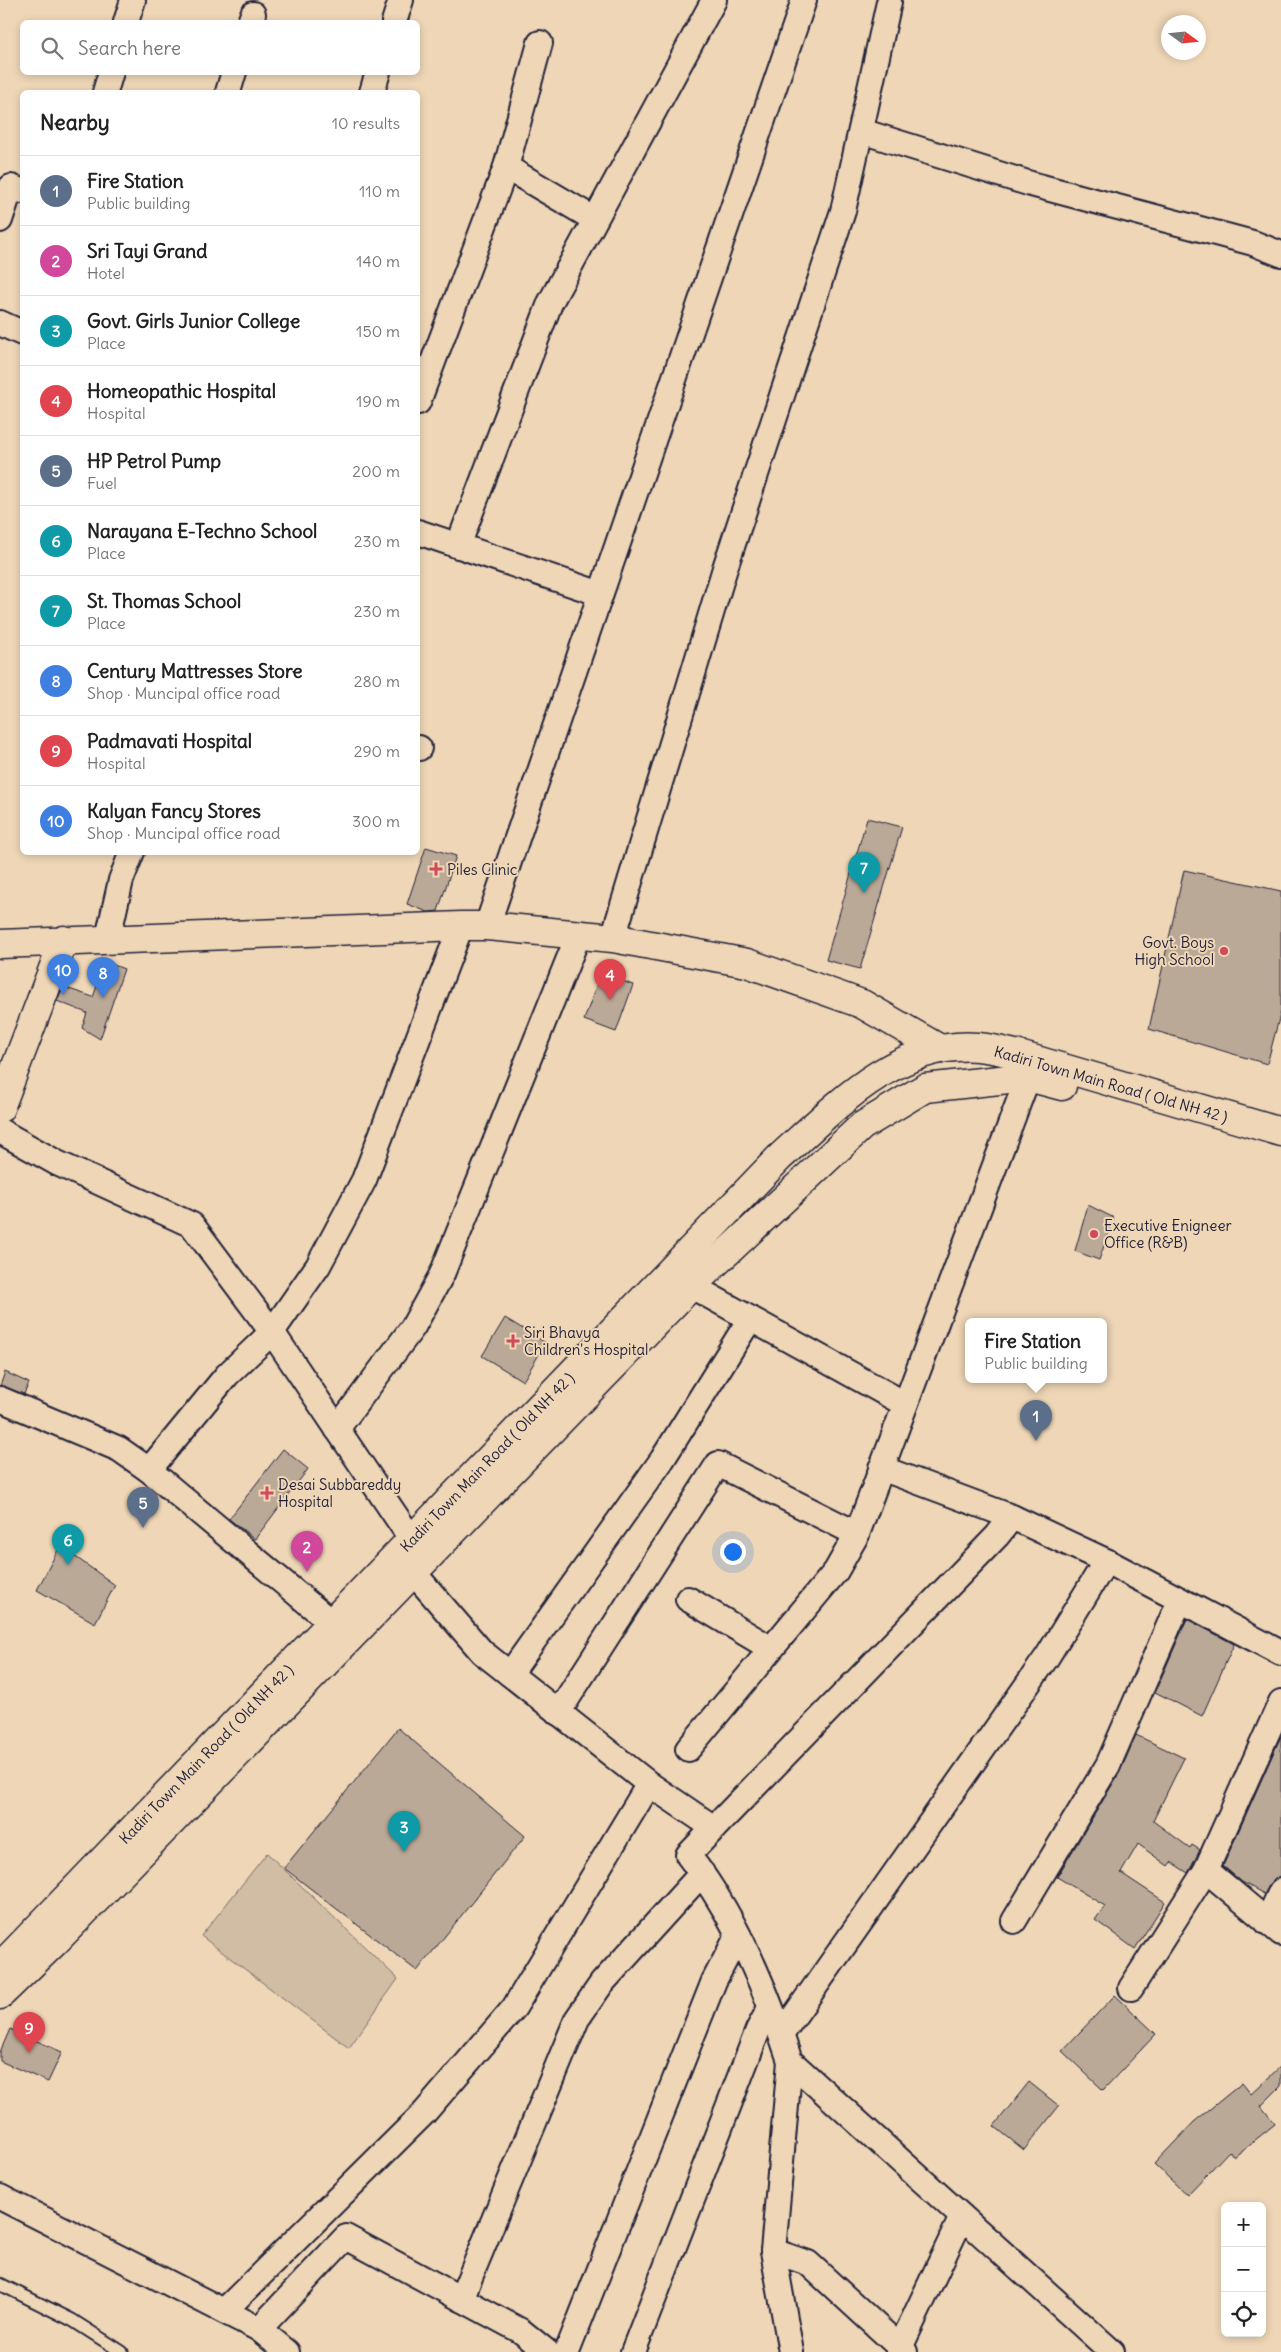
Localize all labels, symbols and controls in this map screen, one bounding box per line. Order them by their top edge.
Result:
north arrow [1161,15,1206,60]
search box [20,20,420,75]
icon: search [38,34,66,62]
text: Search here [78,36,181,60]
text: Nearby [40,109,110,136]
text: 10 results [332,113,400,133]
text: Fire Station [87,169,184,193]
text: 1 [53,181,59,201]
text: 110 m [359,181,400,201]
text: Public building [87,193,190,213]
text: Sri Tayi Grand [87,239,207,263]
text: 2 [52,251,60,271]
text: 140 m [356,251,400,271]
text: Hotel [87,263,125,283]
text: Govt. Girls Junior College [87,309,300,333]
text: 3 [51,321,61,341]
text: 150 m [356,321,400,341]
text: Place [87,333,126,353]
text: Homeopathic Hospital [87,379,276,403]
text: 4 [51,391,61,411]
text: 190 m [356,391,400,411]
text: Hospital [87,403,146,423]
text: HP Petrol Pump [87,449,221,473]
text: 5 [51,461,61,481]
text: 200 m [352,461,400,481]
text: Fuel [87,473,117,493]
text: Narayana E-Techno School [87,519,317,543]
text: 6 [51,531,61,551]
text: 230 m [354,531,400,551]
text: Place [87,543,126,563]
text: St. Thomas School [87,589,241,613]
text: 7 [52,601,60,621]
text: 230 m [354,601,400,621]
text: Place [87,613,126,633]
text: Century Mattresses Store [87,659,302,683]
text: 8 [51,671,61,691]
text: 280 m [354,671,400,691]
text: Shop · Muncipal office road [87,683,280,703]
text: Padmavati Hospital [87,729,252,753]
text: 9 [51,741,61,761]
text: 290 m [354,741,400,761]
text: Hospital [87,753,146,773]
text: Kalyan Fancy Stores [87,799,261,823]
text: 10 [48,811,64,831]
text: 300 m [352,811,400,831]
text: Shop · Muncipal office road [87,823,280,843]
pin: 7 [848,852,880,893]
place label: Piles Clinic [447,860,518,879]
marker: Piles Clinic [429,862,443,876]
place label: Govt. Boys High School [1134,933,1214,969]
marker: Govt. Boys High School [1218,945,1230,957]
pin: 10 [47,954,79,995]
pin: 8 [87,957,119,998]
pin: 4 [594,959,626,1000]
street label: Kadiri Town Main Road ( Old NH 42 ) [992,1041,1230,1127]
place label: Executive Enigneer Office (R&B) [1104,1216,1232,1252]
marker: Executive Enigneer Office (R&B) [1088,1228,1100,1240]
popup [965,1318,1107,1383]
place label: Siri Bhavya Children's Hospital [524,1323,648,1359]
text: Fire Station [984,1329,1081,1353]
marker: Siri Bhavya Children's Hospital [506,1334,520,1348]
text: Public building [984,1353,1088,1373]
street label: Kadiri Town Main Road ( Old NH 42 ) [396,1368,578,1556]
pin: 1 [1020,1400,1052,1441]
place label: Desai Subbareddy Hospital [278,1475,401,1511]
marker: Desai Subbareddy Hospital [260,1486,274,1500]
pin: 5 [127,1487,159,1528]
pin: 6 [52,1524,84,1565]
pin: 2 [291,1531,323,1572]
your location [720,1539,746,1565]
street label: Kadiri Town Main Road ( Old NH 42 ) [115,1660,297,1848]
pin: 3 [388,1811,420,1852]
pin: 9 [13,2012,45,2053]
map controls [1221,2202,1266,2337]
button: + [1221,2202,1266,2247]
button: − [1221,2247,1266,2292]
button: locate [1221,2292,1266,2337]

